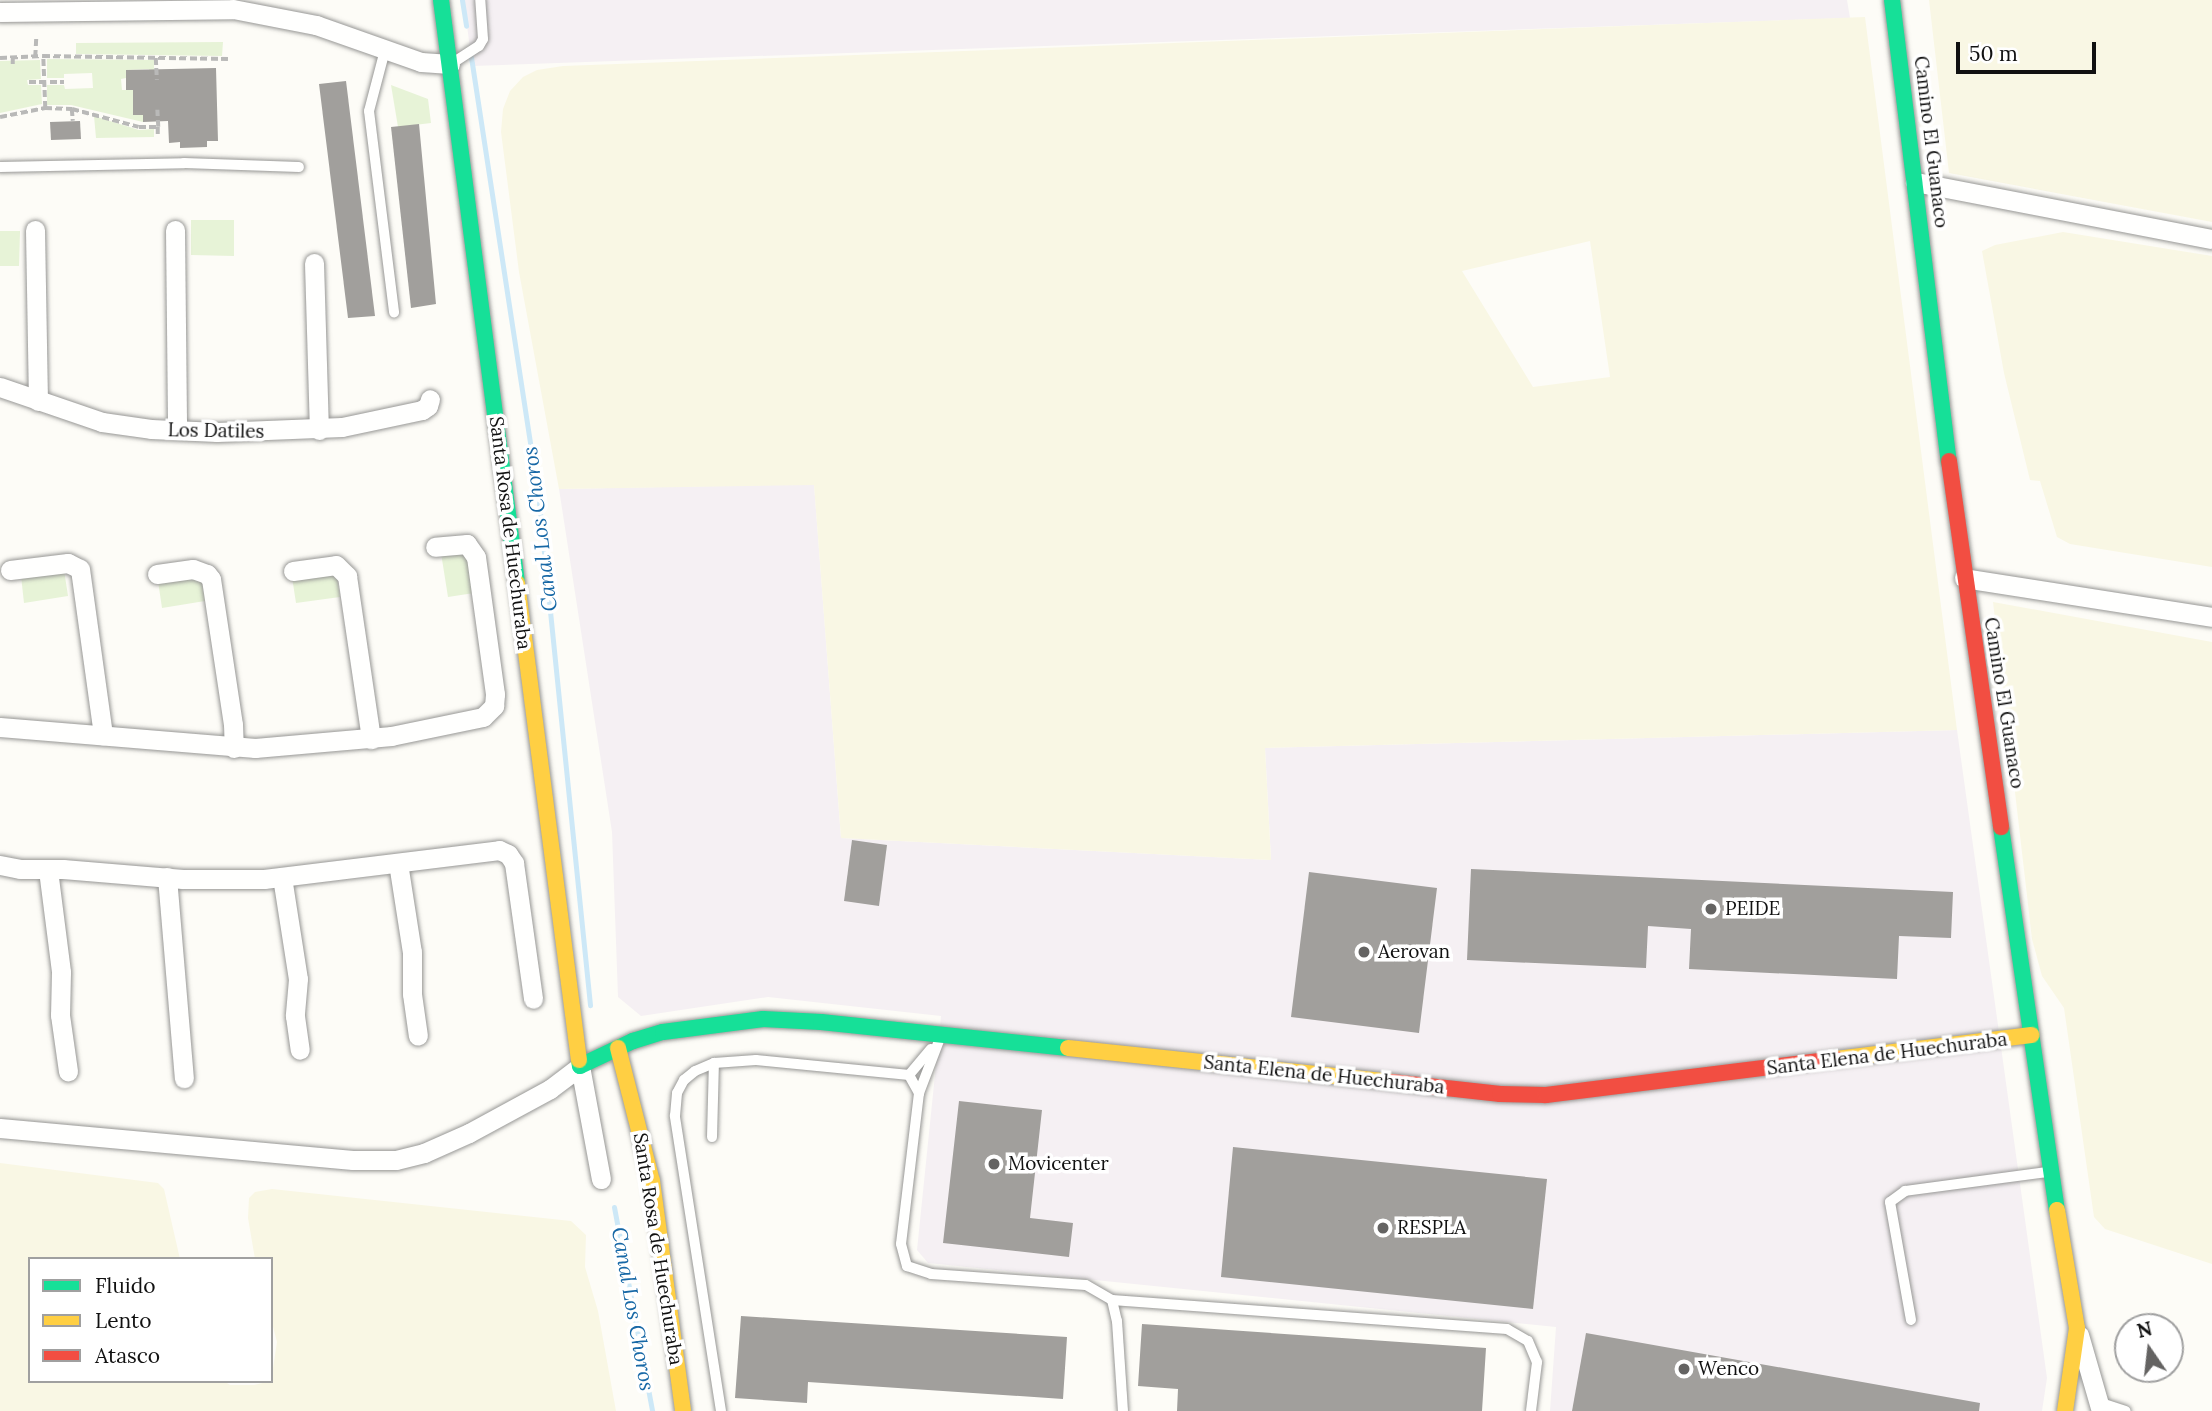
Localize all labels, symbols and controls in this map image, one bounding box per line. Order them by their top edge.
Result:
scale bar [1960,28,2100,72]
text: 50 m [1969,40,2018,67]
street label: Camino El Guanaco [1909,55,1953,229]
street label: Santa Rosa de Huechuraba [484,415,536,651]
street label: Los Datiles [168,419,264,443]
water label: Canal Los Choros [517,445,563,613]
street label: Camino El Guanaco [1979,616,2029,790]
place label: PEIDE [1725,898,1780,920]
marker: PEIDE [1703,901,1719,917]
place label: Aerovan [1378,941,1450,963]
marker: Aerovan [1356,944,1372,960]
street label: Santa Elena de Huechuraba [1766,1028,2008,1080]
street label: Santa Elena de Huechuraba [1202,1051,1446,1099]
street label: Santa Rosa de Huechuraba [628,1131,688,1367]
place label: Movicenter [1008,1153,1109,1175]
marker: Movicenter [986,1156,1002,1172]
place label: RESPLA [1397,1217,1466,1239]
marker: RESPLA [1375,1220,1391,1236]
water label: Canal Los Choros [606,1225,660,1393]
legend [28,1257,273,1383]
text: Fluido [95,1272,156,1299]
text: Lento [95,1307,152,1334]
north arrow [2114,1313,2184,1383]
text: N [2134,1316,2154,1343]
text: Atasco [95,1342,160,1369]
place label: Wenco [1698,1358,1759,1380]
marker: Wenco [1676,1361,1692,1377]

